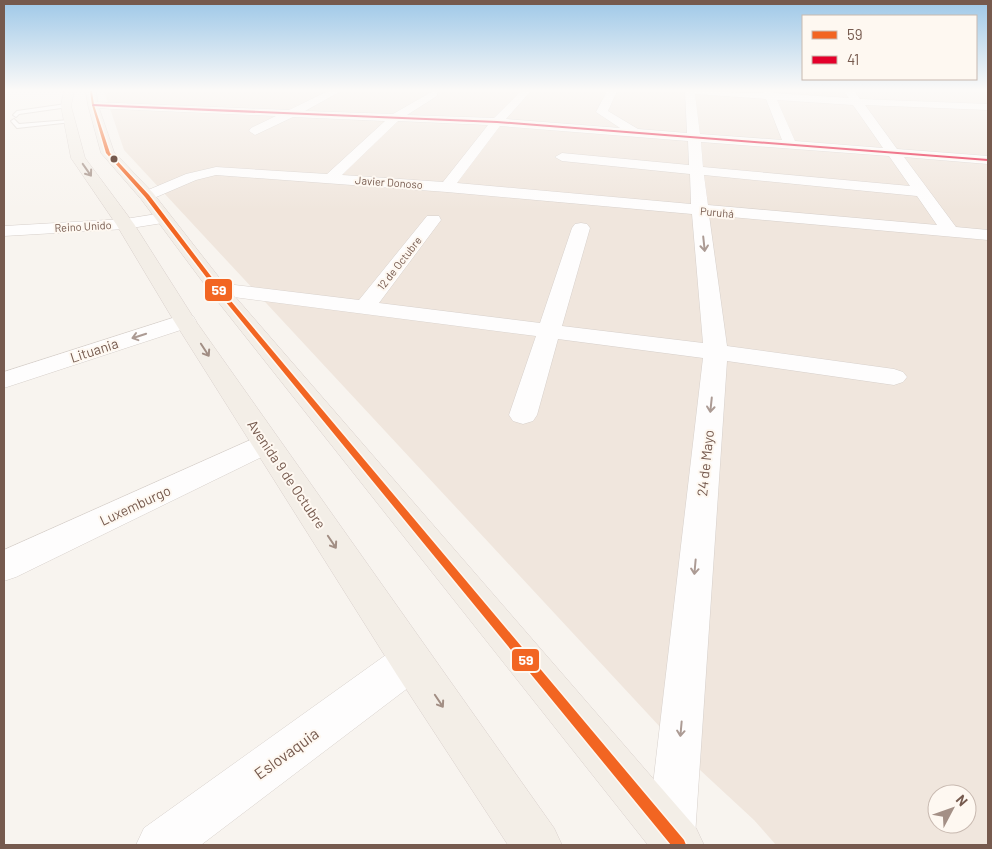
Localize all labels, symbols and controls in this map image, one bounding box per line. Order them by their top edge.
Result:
legend [802,15,977,80]
text: 59 [847,25,863,43]
text: 41 [847,50,859,68]
unlabelled marker [109,154,119,164]
one-way arrow [82,163,92,177]
street label: Javier Donoso [355,173,423,191]
street label: Puruhá [700,204,734,220]
street label: Reino Unido [54,218,112,234]
street label: 12 de Octubre [374,234,424,292]
one-way arrow [699,236,709,252]
line badge: 59 [204,278,233,302]
text: 59 [212,281,226,298]
one-way arrow [131,331,147,341]
street label: Lituania [68,334,120,366]
one-way arrow [199,343,210,357]
one-way arrow [706,397,715,413]
street label: Avenida 9 de Octubre [244,416,330,532]
street label: 24 de Mayo [693,429,717,497]
street label: Luxemburgo [97,481,173,529]
one-way arrow [327,535,337,549]
one-way arrow [690,559,700,575]
line badge: 59 [511,648,540,672]
text: 59 [519,651,533,668]
one-way arrow [434,694,444,708]
one-way arrow [676,721,685,737]
street label: Eslovaquia [250,723,322,783]
north arrow [927,784,977,834]
text: N [953,791,972,809]

